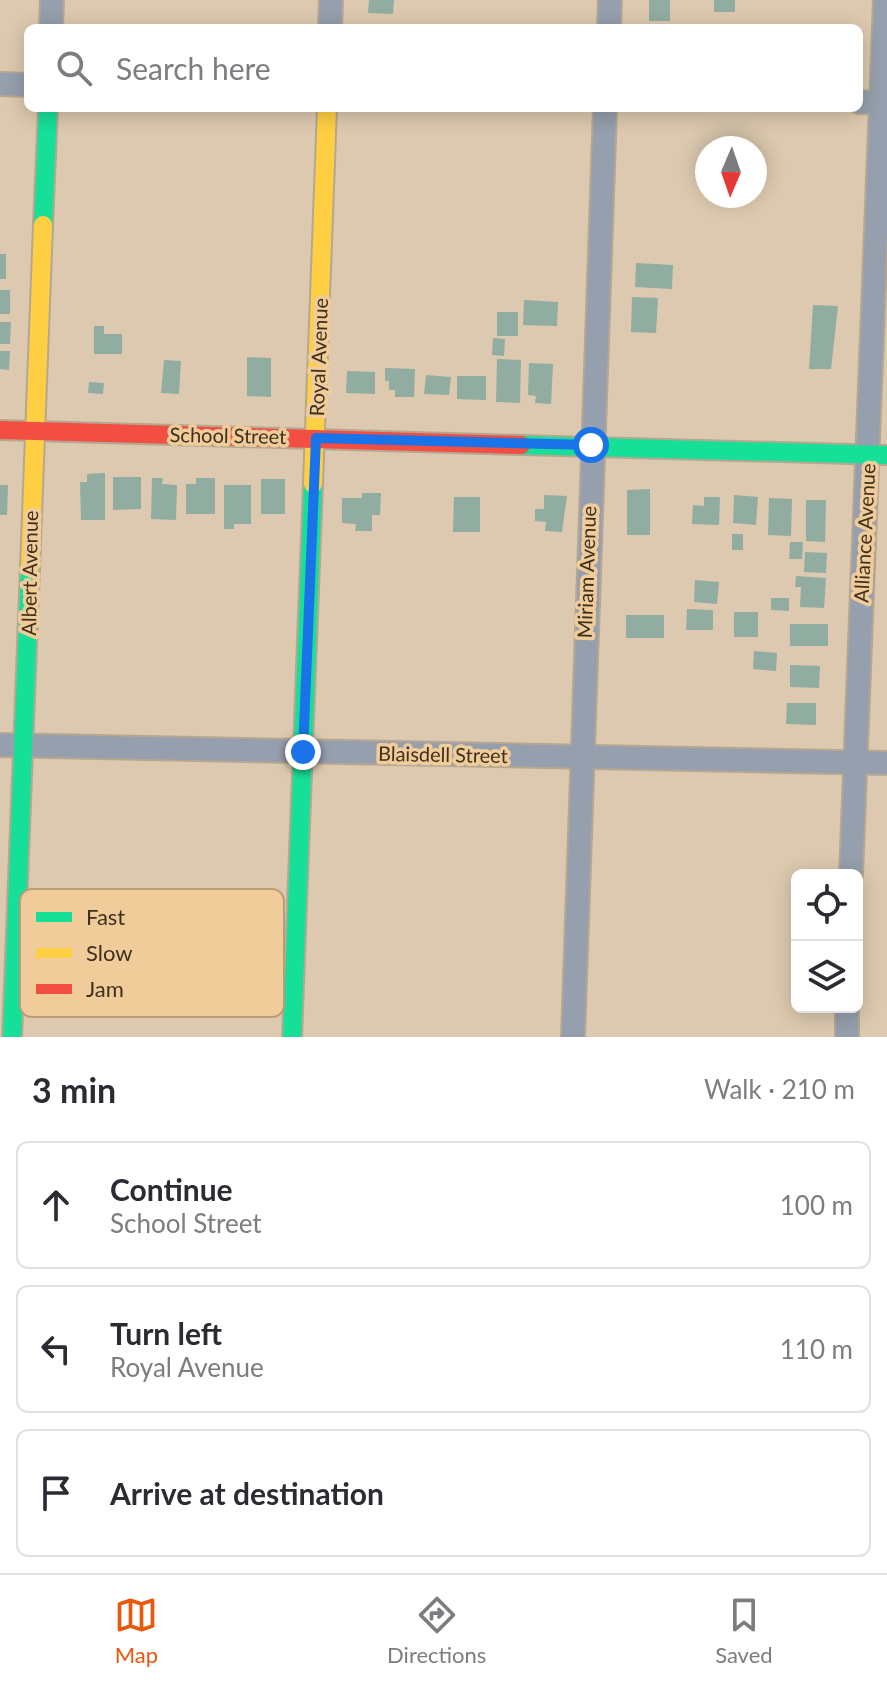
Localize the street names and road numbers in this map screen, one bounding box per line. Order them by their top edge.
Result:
street label: Royal Avenue [304,297,332,417]
street label: School Street [169,422,287,448]
street label: Alliance Avenue [848,463,880,603]
street label: Miriam Avenue [572,505,600,639]
street label: Albert Avenue [16,510,42,636]
street label: Blaisdell Street [378,741,508,767]

